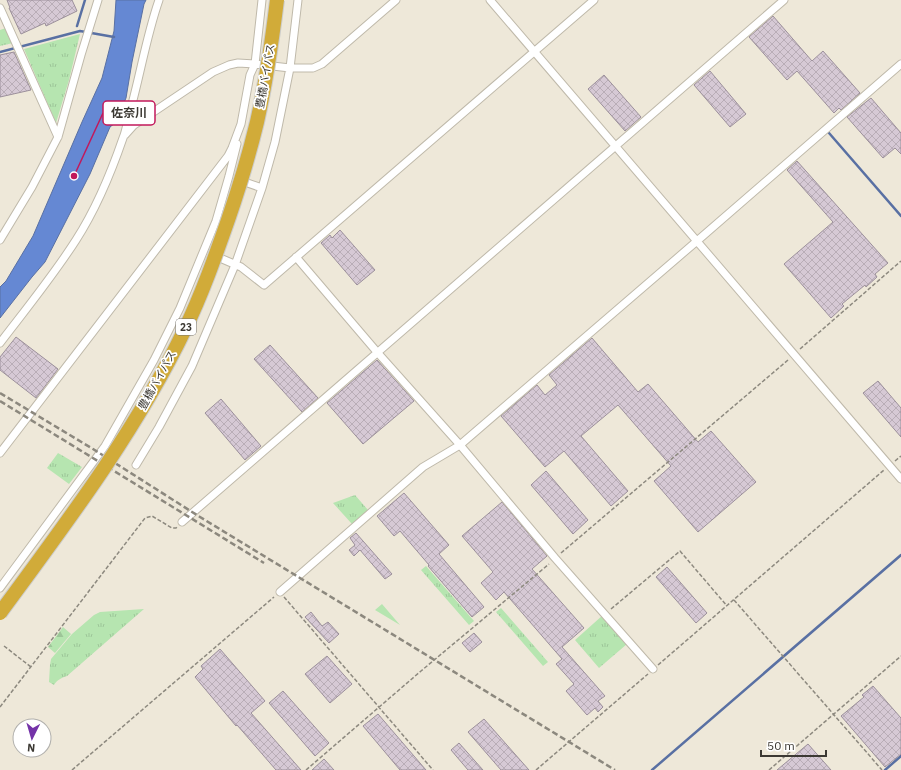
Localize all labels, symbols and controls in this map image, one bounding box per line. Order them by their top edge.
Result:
street label: 豊橋バイパス [252,42,278,110]
callout: 佐奈川 [103,101,155,125]
text: 佐奈川 [111,105,147,120]
road number: 23 [176,319,196,335]
street label: 豊橋バイパス [135,348,179,412]
north arrow [12,718,52,758]
scale bar [761,732,826,758]
text: 50 m [767,738,795,753]
text: N [27,741,36,755]

